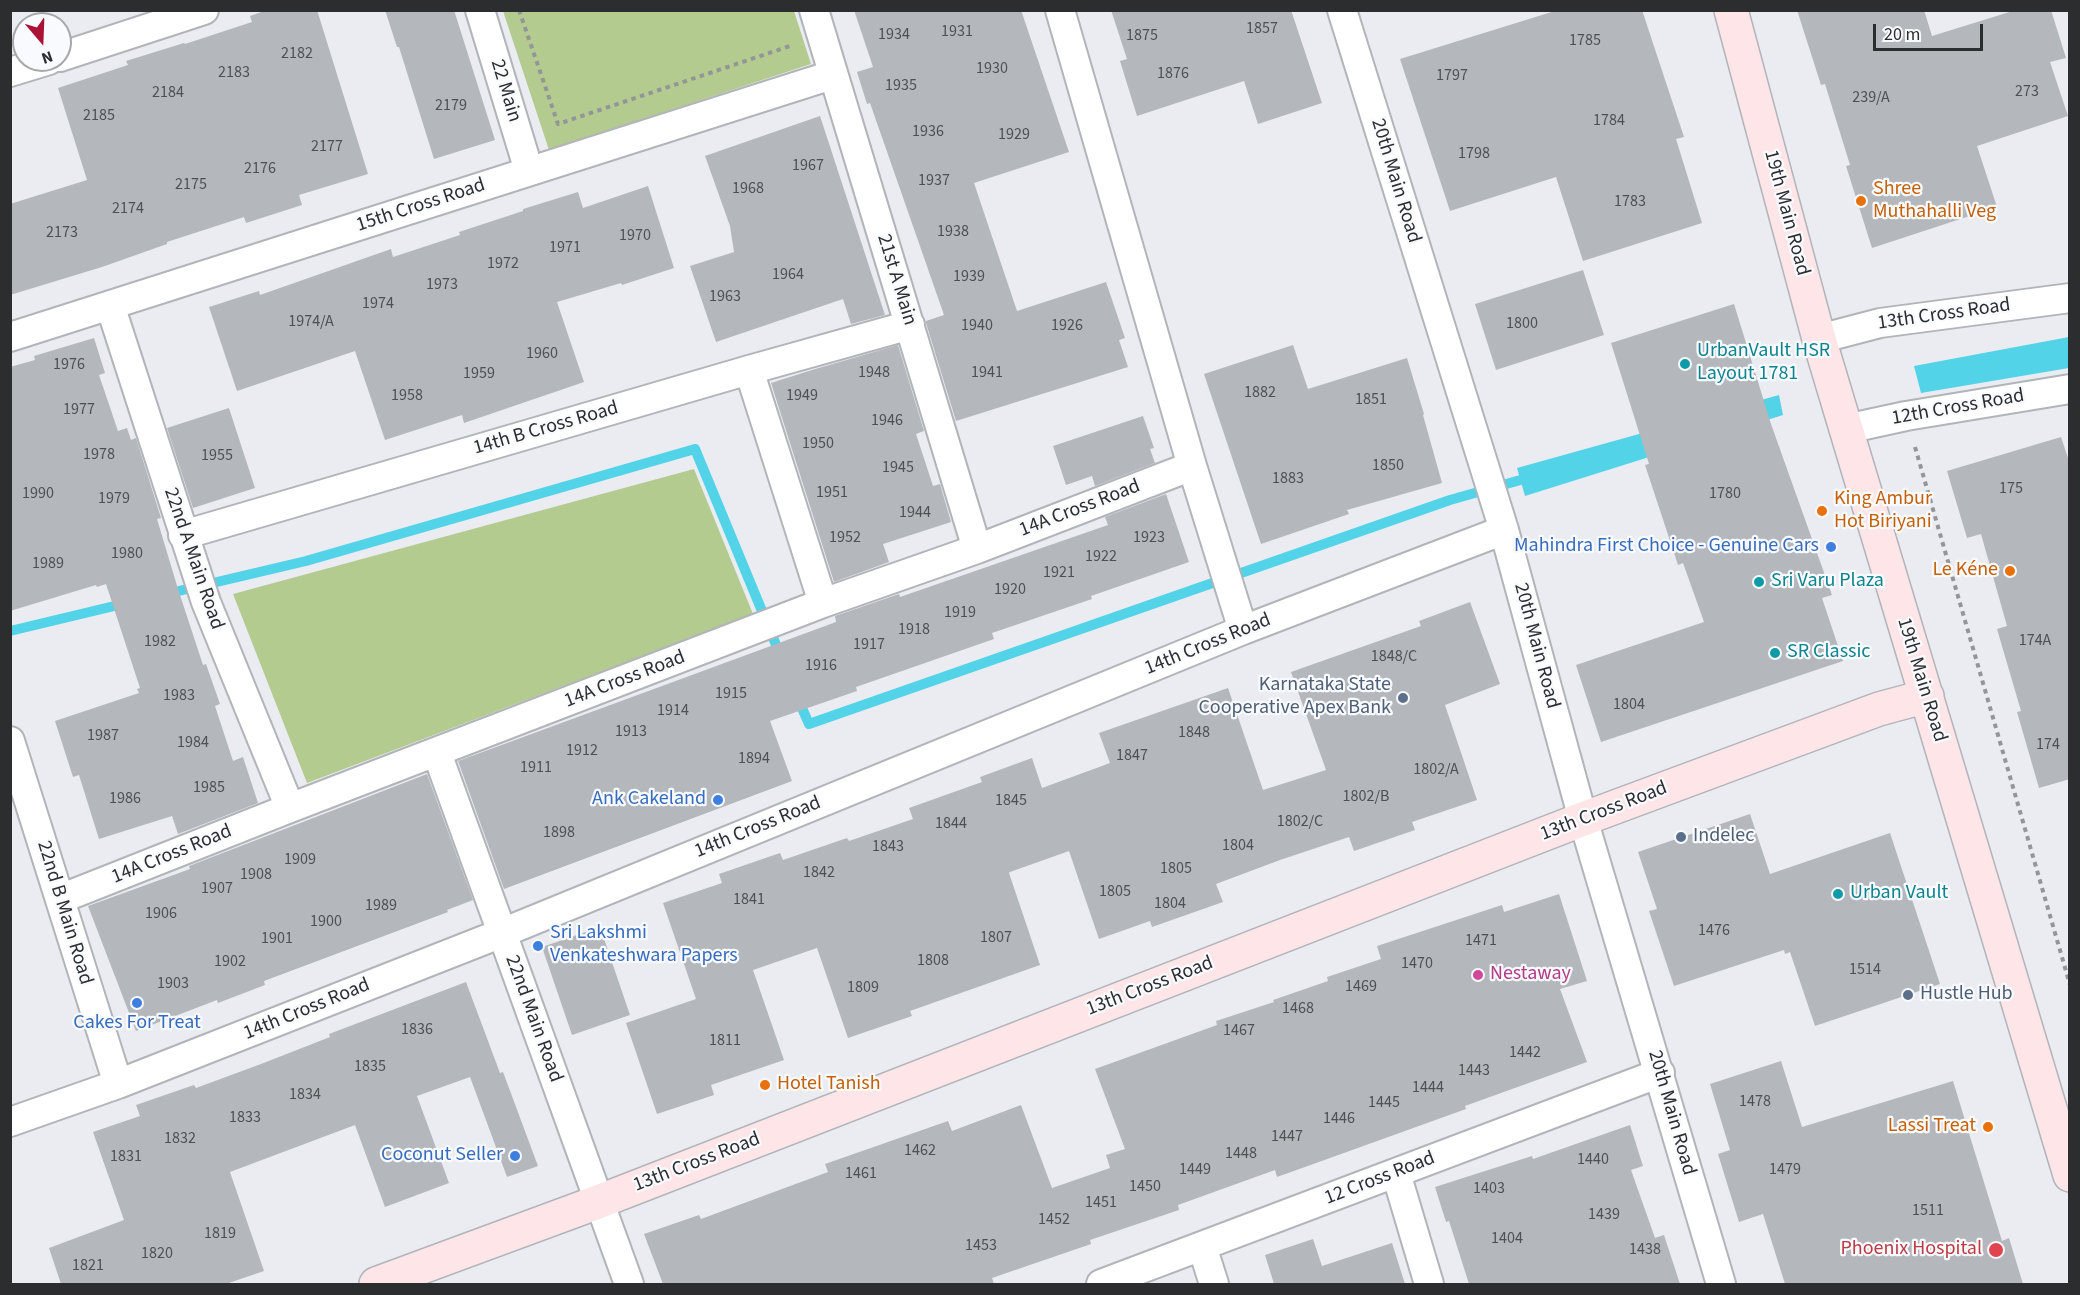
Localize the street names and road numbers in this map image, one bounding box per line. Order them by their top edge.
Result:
street label: 22 Main [484,57,526,125]
street label: 20th Main Road [1365,116,1425,246]
street label: 19th Main Road [1758,148,1814,278]
street label: 15th Cross Road [353,174,489,238]
street label: 21st A Main [871,232,921,328]
street label: 13th Cross Road [1876,294,2012,336]
street label: 12th Cross Road [1890,385,2026,431]
street label: 14th B Cross Road [471,397,621,461]
street label: 14A Cross Road [1016,475,1144,543]
street label: 22nd A Main Road [158,485,228,633]
street label: 20th Main Road [1508,581,1564,711]
street label: 14th Cross Road [1141,609,1275,681]
street label: 19th Main Road [1891,615,1951,745]
street label: 14A Cross Road [561,646,689,714]
street label: 13th Cross Road [1537,777,1671,847]
street label: 14th Cross Road [691,792,825,864]
street label: 14A Cross Road [108,820,236,890]
street label: 22nd B Main Road [31,838,97,988]
street label: 22nd Main Road [499,952,567,1086]
street label: 13th Cross Road [1083,952,1217,1022]
street label: 14th Cross Road [240,974,374,1046]
street label: 20th Main Road [1642,1048,1700,1178]
street label: 13th Cross Road [630,1128,764,1198]
street label: 12 Cross Road [1321,1147,1439,1211]

